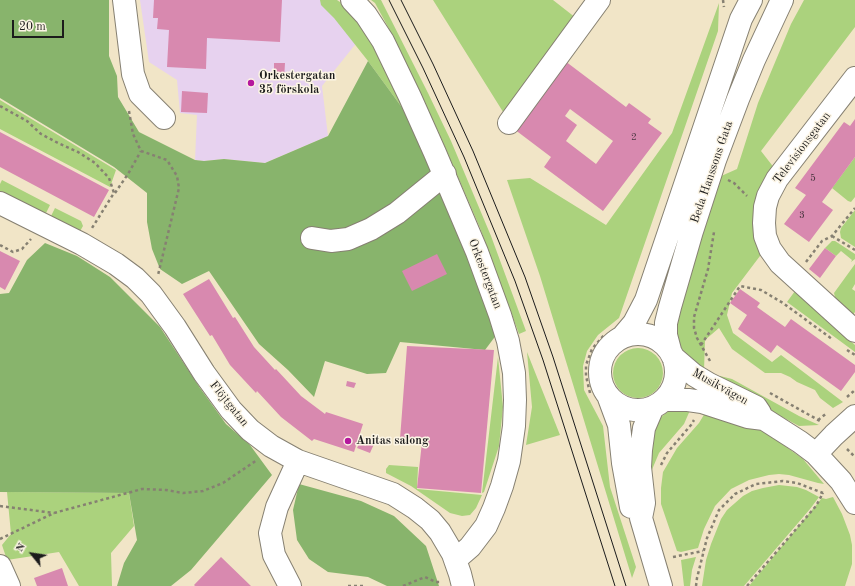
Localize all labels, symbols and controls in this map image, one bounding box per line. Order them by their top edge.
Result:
scale bar [14,12,66,38]
text: 20 m [19,21,46,33]
place label: Orkestergatan 35 förskola [259,69,335,97]
marker: Orkestergatan 35 förskola [246,78,256,88]
street label: Televisionsgatan [770,109,834,187]
street label: Beda Hanssons Gata [688,119,736,225]
house number: 2 [631,131,637,143]
house number: 5 [810,172,816,184]
house number: 3 [799,209,805,221]
street label: Orkestergatan [465,237,505,311]
street label: Musikvägen [689,366,751,408]
street label: Flöjtgatan [206,378,252,430]
place label: Anitas salong [356,434,429,448]
marker: Anitas salong [343,436,353,446]
north arrow [12,534,52,574]
text: N [14,541,28,554]

